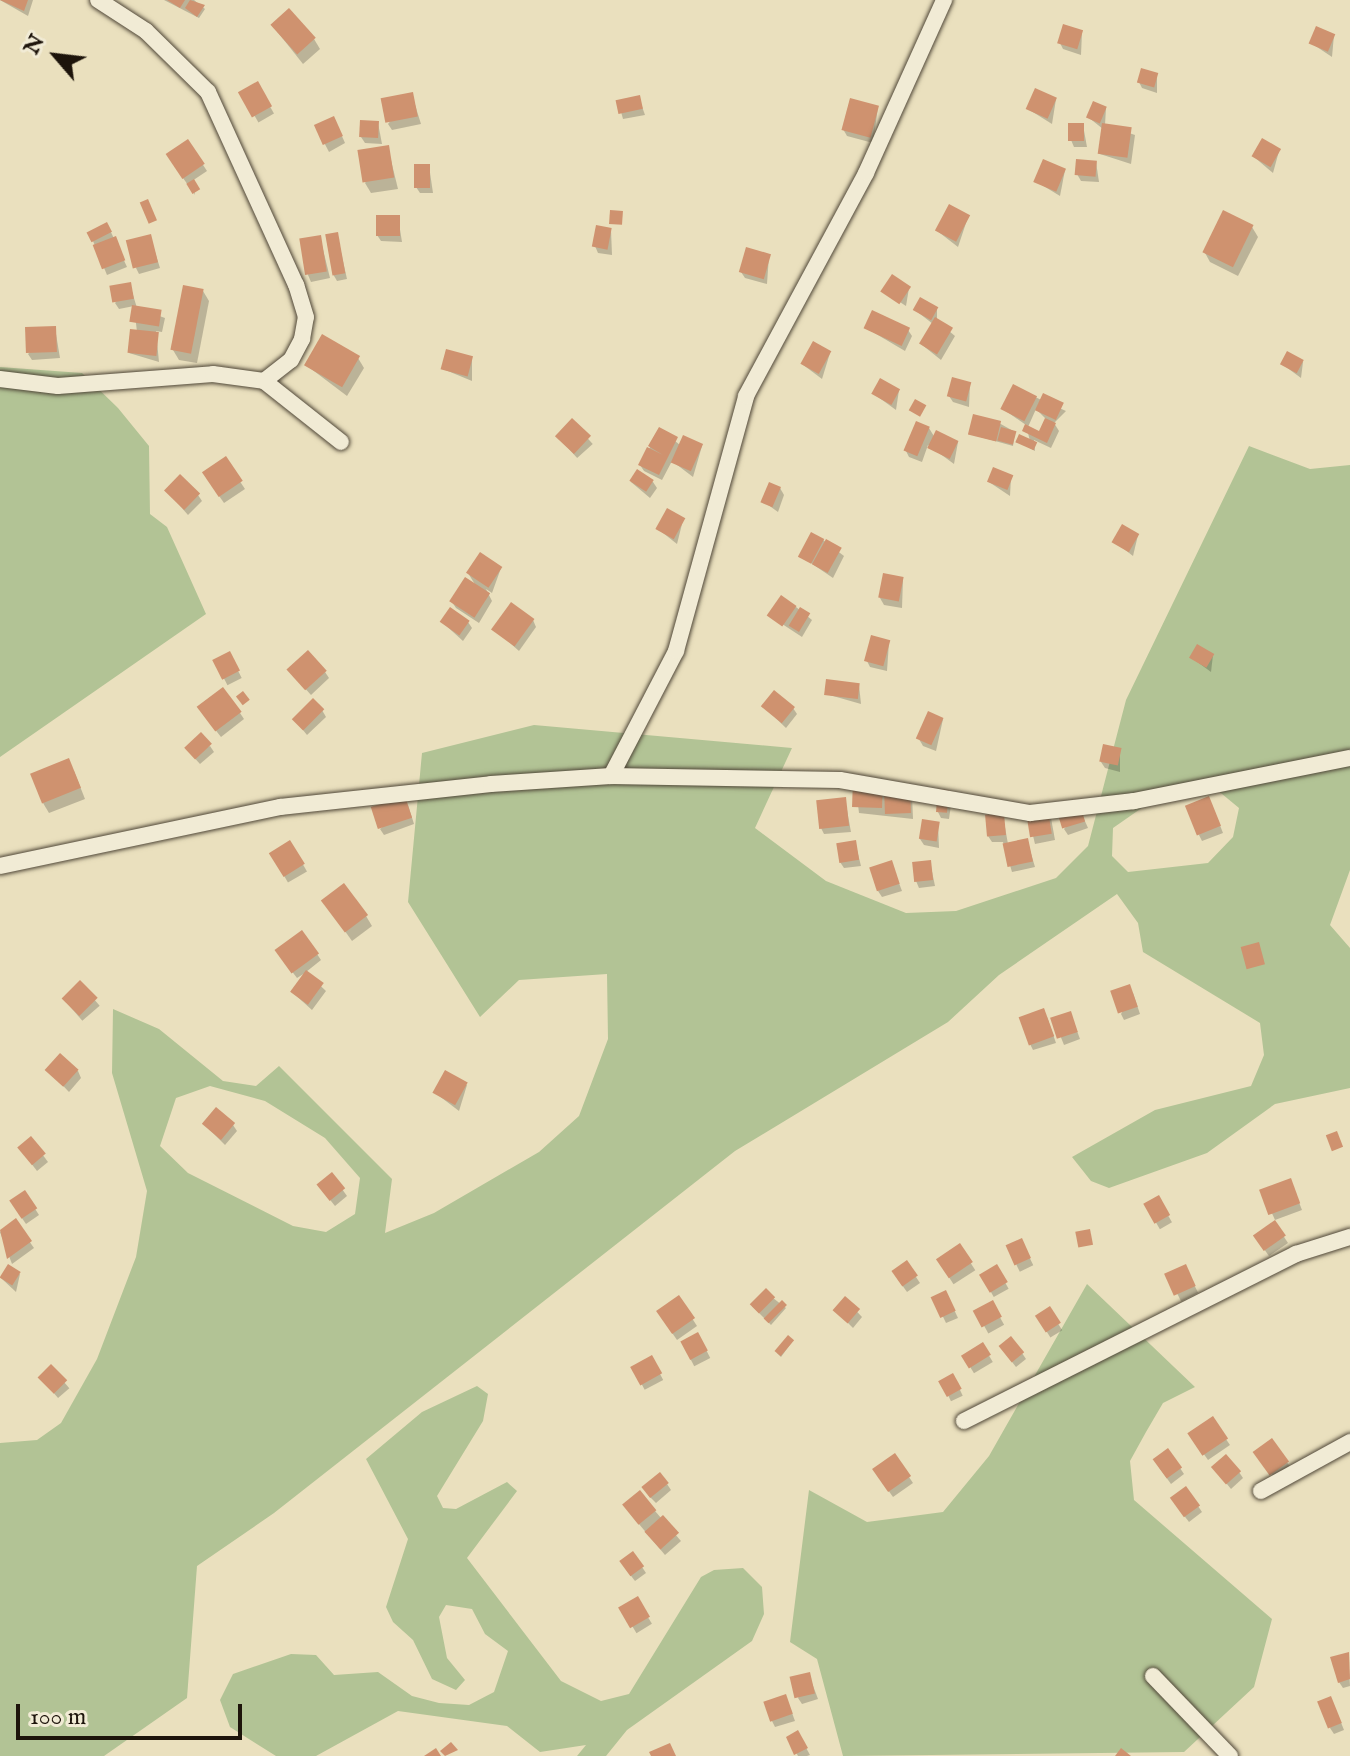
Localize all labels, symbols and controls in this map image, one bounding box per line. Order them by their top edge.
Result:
north arrow [16,16,96,96]
text: N [18,30,52,60]
scale bar [20,1688,246,1738]
text: 100 m [30,1702,86,1733]

